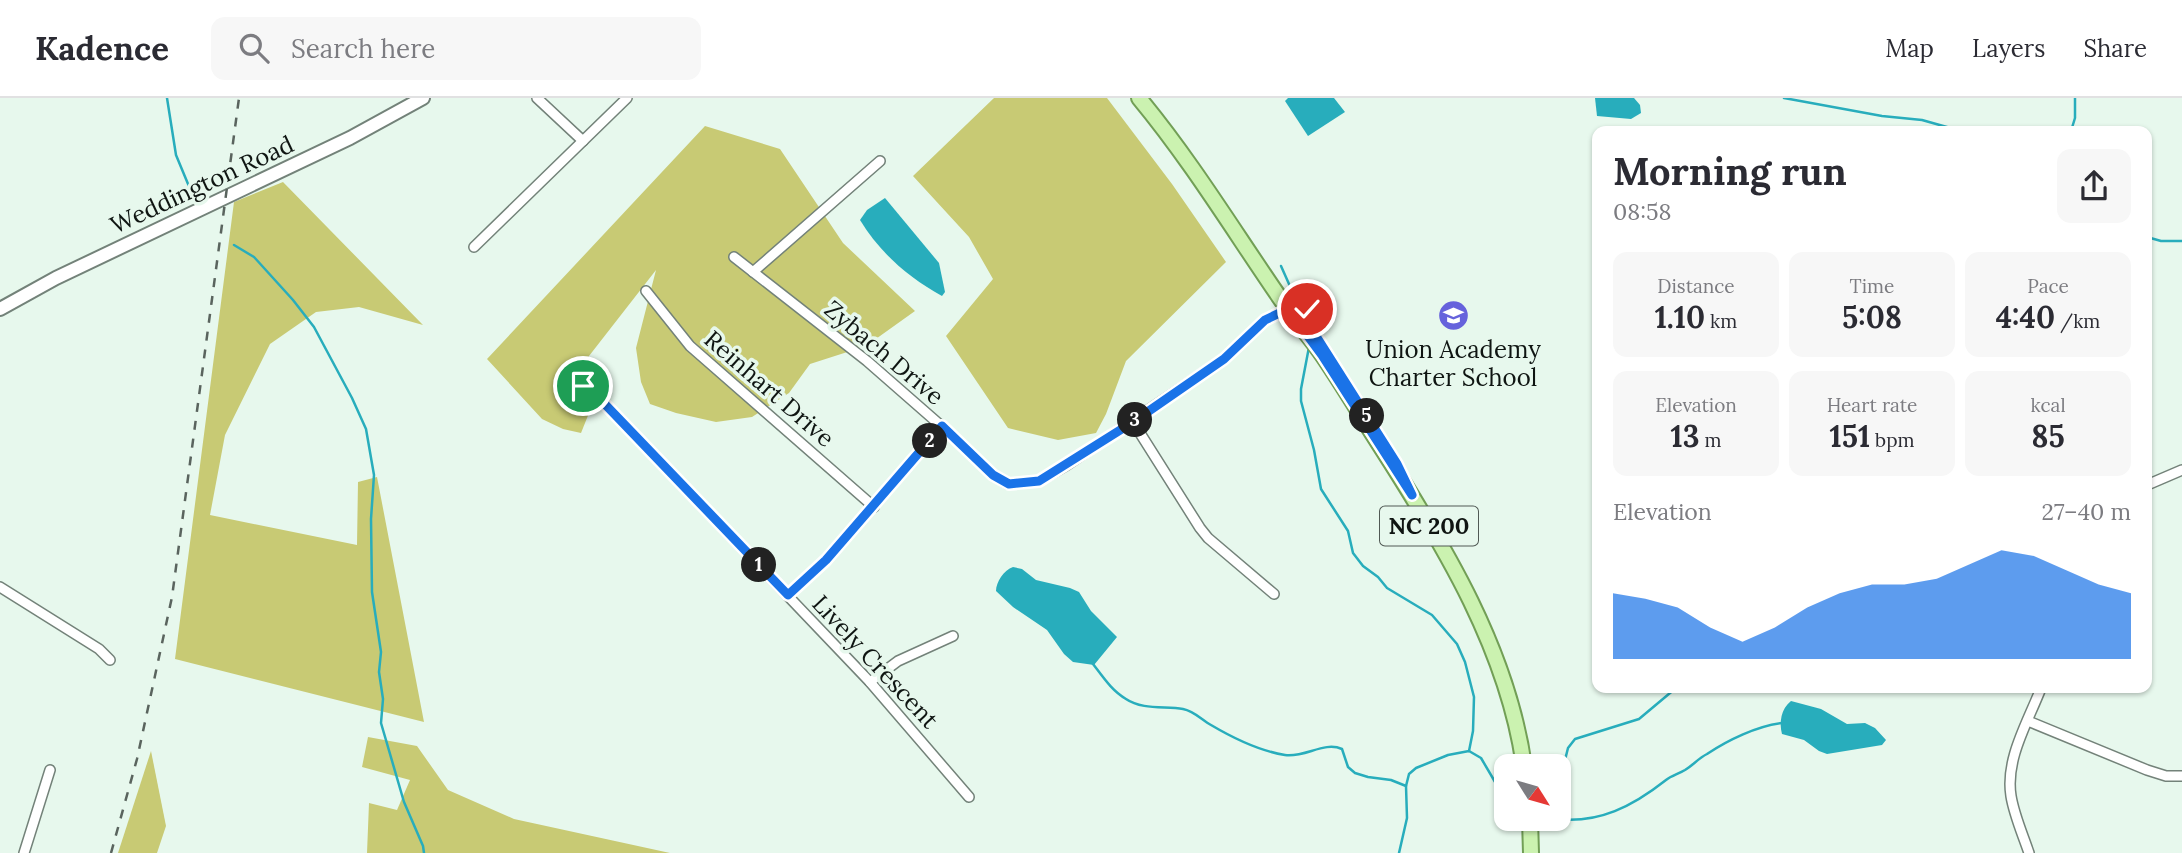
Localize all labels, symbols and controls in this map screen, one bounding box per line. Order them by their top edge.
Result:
search box [211,17,701,80]
text: Kadence [35,27,169,69]
icon: search [235,29,273,67]
text: Search here [291,32,435,65]
text: Map [1885,33,1934,64]
text: Layers [1972,33,2045,64]
text: Share [2083,33,2147,64]
street label: Weddington Road [105,128,299,241]
text: Morning run [1613,147,1847,195]
button: share [2057,149,2131,223]
text: 08:58 [1613,197,1671,226]
text: Distance [1657,274,1735,298]
text: Time [1850,274,1894,298]
text: Pace [2027,274,2069,298]
pin [1277,279,1337,339]
icon: check [1288,290,1326,328]
street label: Zybach Drive [818,294,950,412]
text: 1.10 [1655,298,1705,336]
text: 5:08 [1842,298,1902,336]
text: 4:40 [1996,298,2055,336]
school or university icon: Union Academy Charter School [1436,299,1470,333]
text: km [1705,309,1737,333]
text: /km [2055,309,2100,333]
street label: Reinhart Drive [698,324,841,454]
place label: Union Academy Charter School [1365,334,1541,393]
pin [553,356,613,416]
icon: arrive [564,367,602,405]
text: Elevation [1655,393,1737,417]
text: Heart rate [1827,393,1917,417]
text: kcal [2030,393,2066,417]
pin: 5 [1350,398,1384,434]
pin: 3 [1118,402,1152,438]
text: 5 [1361,403,1372,427]
text: 3 [1129,407,1140,431]
text: 13 [1671,417,1700,455]
text: 151 [1830,417,1870,455]
text: 85 [2031,417,2065,455]
pin: 2 [912,424,948,458]
text: 2 [924,428,935,452]
text: m [1700,428,1721,452]
text: bpm [1870,428,1914,452]
text: Elevation [1613,497,1712,526]
text: 27–40 m [2042,497,2131,526]
road number: NC 200 [1380,506,1478,546]
pin: 1 [742,547,776,582]
text: 1 [755,552,762,576]
street label: Lively Crescent [806,588,946,735]
north arrow [1494,754,1572,831]
map controls [1494,754,1571,831]

